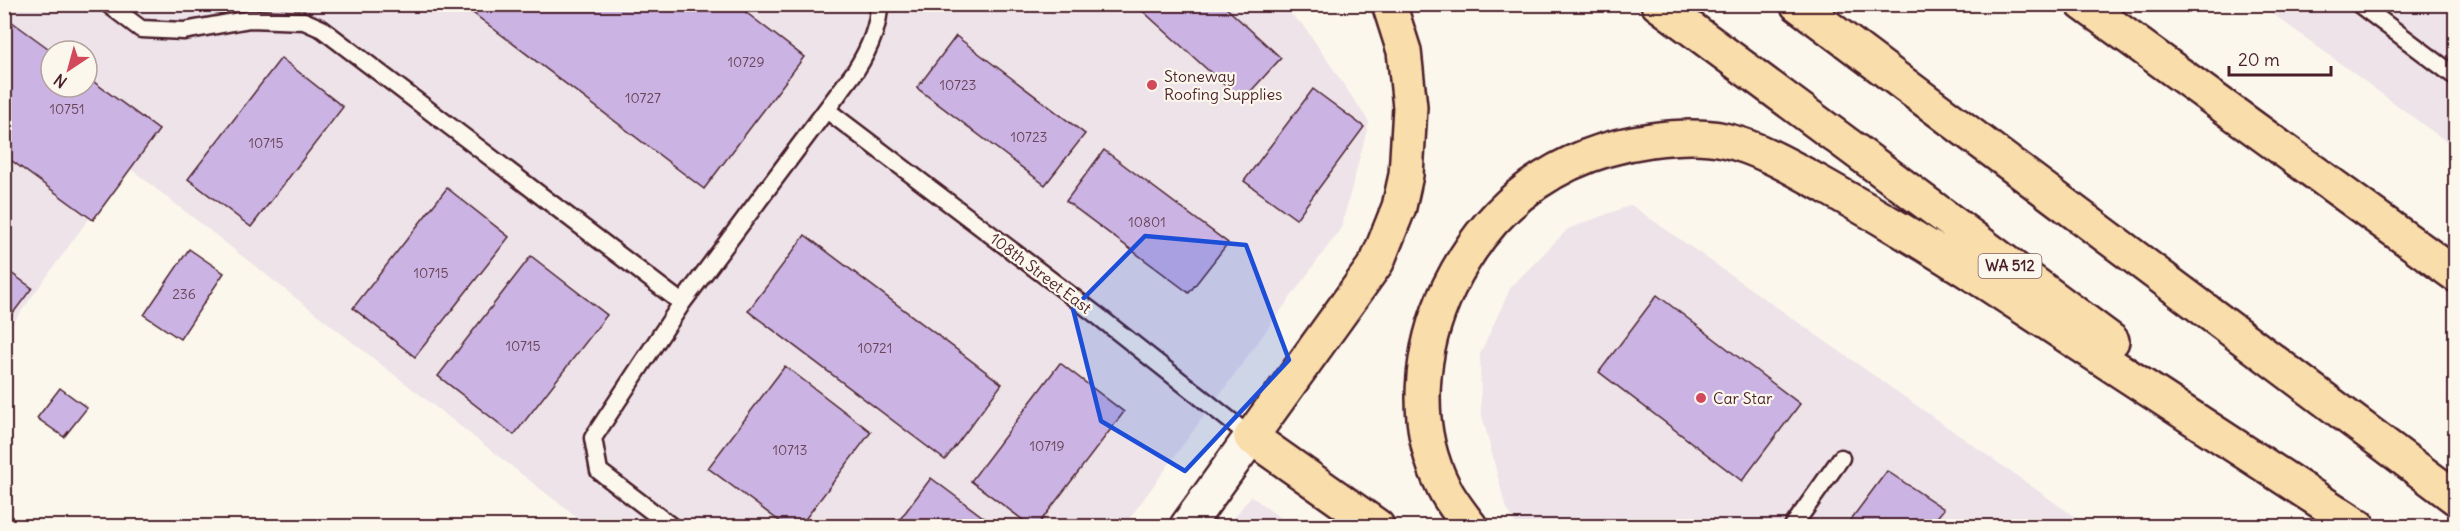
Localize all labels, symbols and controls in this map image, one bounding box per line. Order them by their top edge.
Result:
north arrow [39,39,99,99]
scale bar [2229,39,2331,77]
text: 20 m [2238,48,2280,71]
house number: 10729 [727,53,765,71]
place label: Stoneway Roofing Supplies [1164,66,1282,104]
text: N [50,70,71,92]
house number: 10723 [939,76,977,94]
marker: Stoneway Roofing Supplies [1145,78,1159,92]
house number: 10727 [625,89,661,107]
house number: 10751 [49,100,85,118]
house number: 10723 [1010,128,1048,146]
house number: 10715 [248,134,284,152]
house number: 10801 [1128,213,1166,231]
street label: 108th Street East [986,228,1096,318]
road number: WA 512 [1978,254,2042,278]
house number: 10715 [413,264,449,282]
house number: 236 [172,285,196,303]
house number: 10715 [505,337,541,355]
house number: 10721 [858,339,892,357]
place label: Car Star [1713,388,1773,408]
marker: Car Star [1694,391,1708,405]
house number: 10719 [1029,437,1065,455]
house number: 10713 [773,441,808,459]

